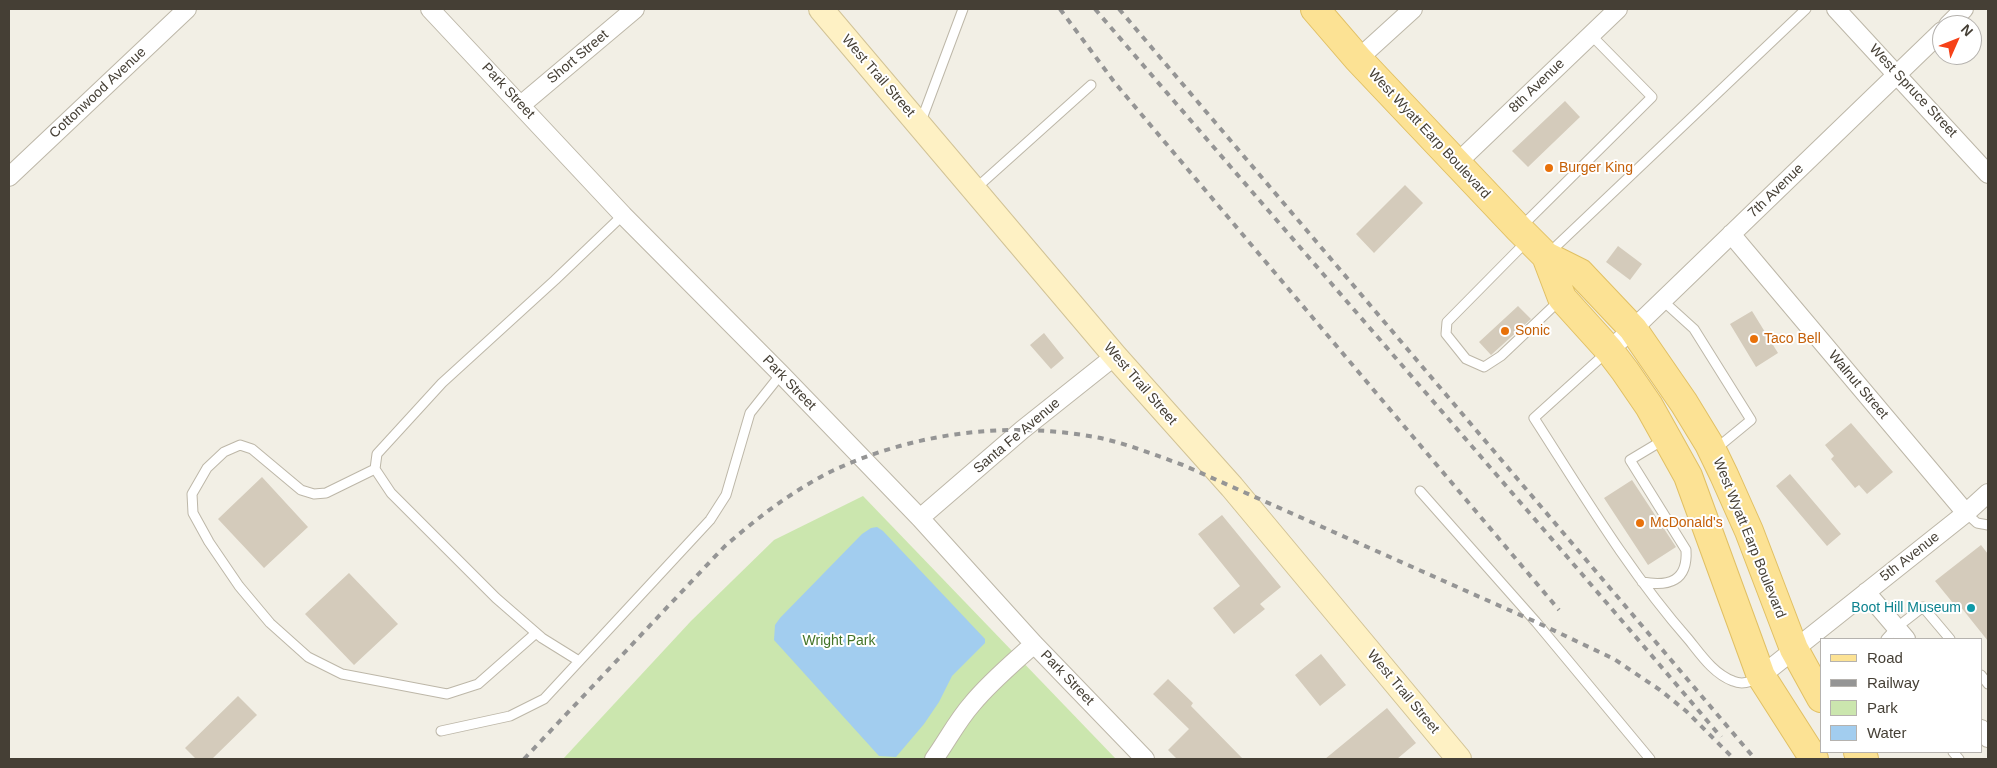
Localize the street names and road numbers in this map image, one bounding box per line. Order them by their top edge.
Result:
street label: Short Street [544,27,612,87]
street label: West Trail Street [838,31,918,121]
street label: West Spruce Street [1866,41,1960,141]
street label: Cottonwood Avenue [46,44,150,142]
street label: 8th Avenue [1506,55,1568,117]
street label: Park Street [478,60,538,122]
street label: West Wyatt Earp Boulevard [1364,66,1494,202]
street label: 7th Avenue [1745,160,1807,222]
street label: West Trail Street [1100,339,1180,429]
street label: Walnut Street [1824,347,1892,423]
street label: Park Street [759,352,819,414]
street label: Santa Fe Avenue [970,395,1064,477]
street label: West Wyatt Earp Boulevard [1709,455,1789,621]
street label: 5th Avenue [1877,529,1943,585]
street label: Park Street [1037,647,1097,709]
street label: West Trail Street [1363,647,1443,737]

